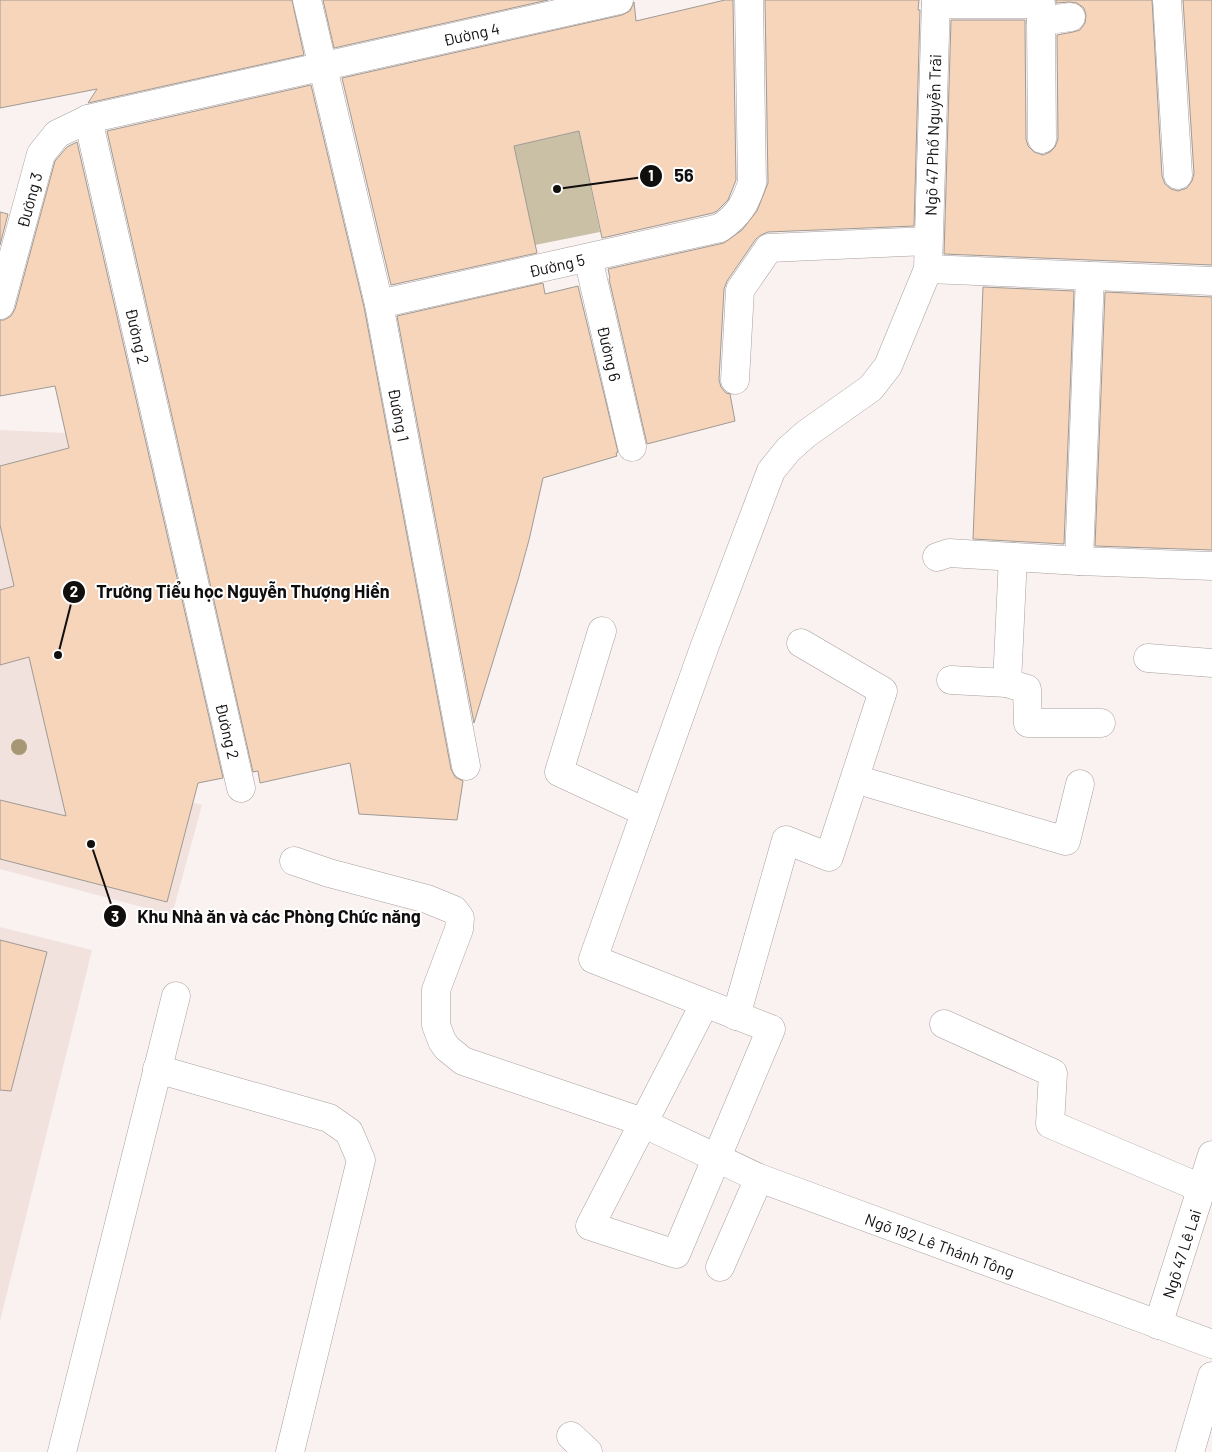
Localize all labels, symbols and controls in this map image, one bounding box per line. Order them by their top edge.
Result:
street label: Đường 4 [441,18,501,49]
street label: Ngõ 47 Phố Nguyễn Trãi [920,54,944,216]
callout: 56 [639,159,703,192]
text: 56 [674,164,694,186]
text: 1 [648,166,654,184]
street label: Đường 3 [12,170,45,230]
street label: Đường 5 [527,249,586,280]
street label: Đường 2 [122,306,154,366]
street label: Đường 6 [595,324,626,383]
street label: Đường 1 [386,386,414,443]
callout: Trường Tiểu học Nguyễn Thượng Hiền [62,576,400,609]
text: Trường Tiểu học Nguyễn Thượng Hiền [96,580,390,602]
text: 2 [70,582,78,600]
street label: Đường 2 [212,701,244,761]
callout: Khu Nhà ăn và các Phòng Chức năng [102,900,431,933]
text: Khu Nhà ăn và các Phòng Chức năng [137,905,421,927]
text: 3 [111,907,119,925]
street label: Ngõ 47 Lê Lai [1158,1207,1204,1300]
street label: Ngõ 192 Lê Thánh Tông [863,1208,1017,1280]

